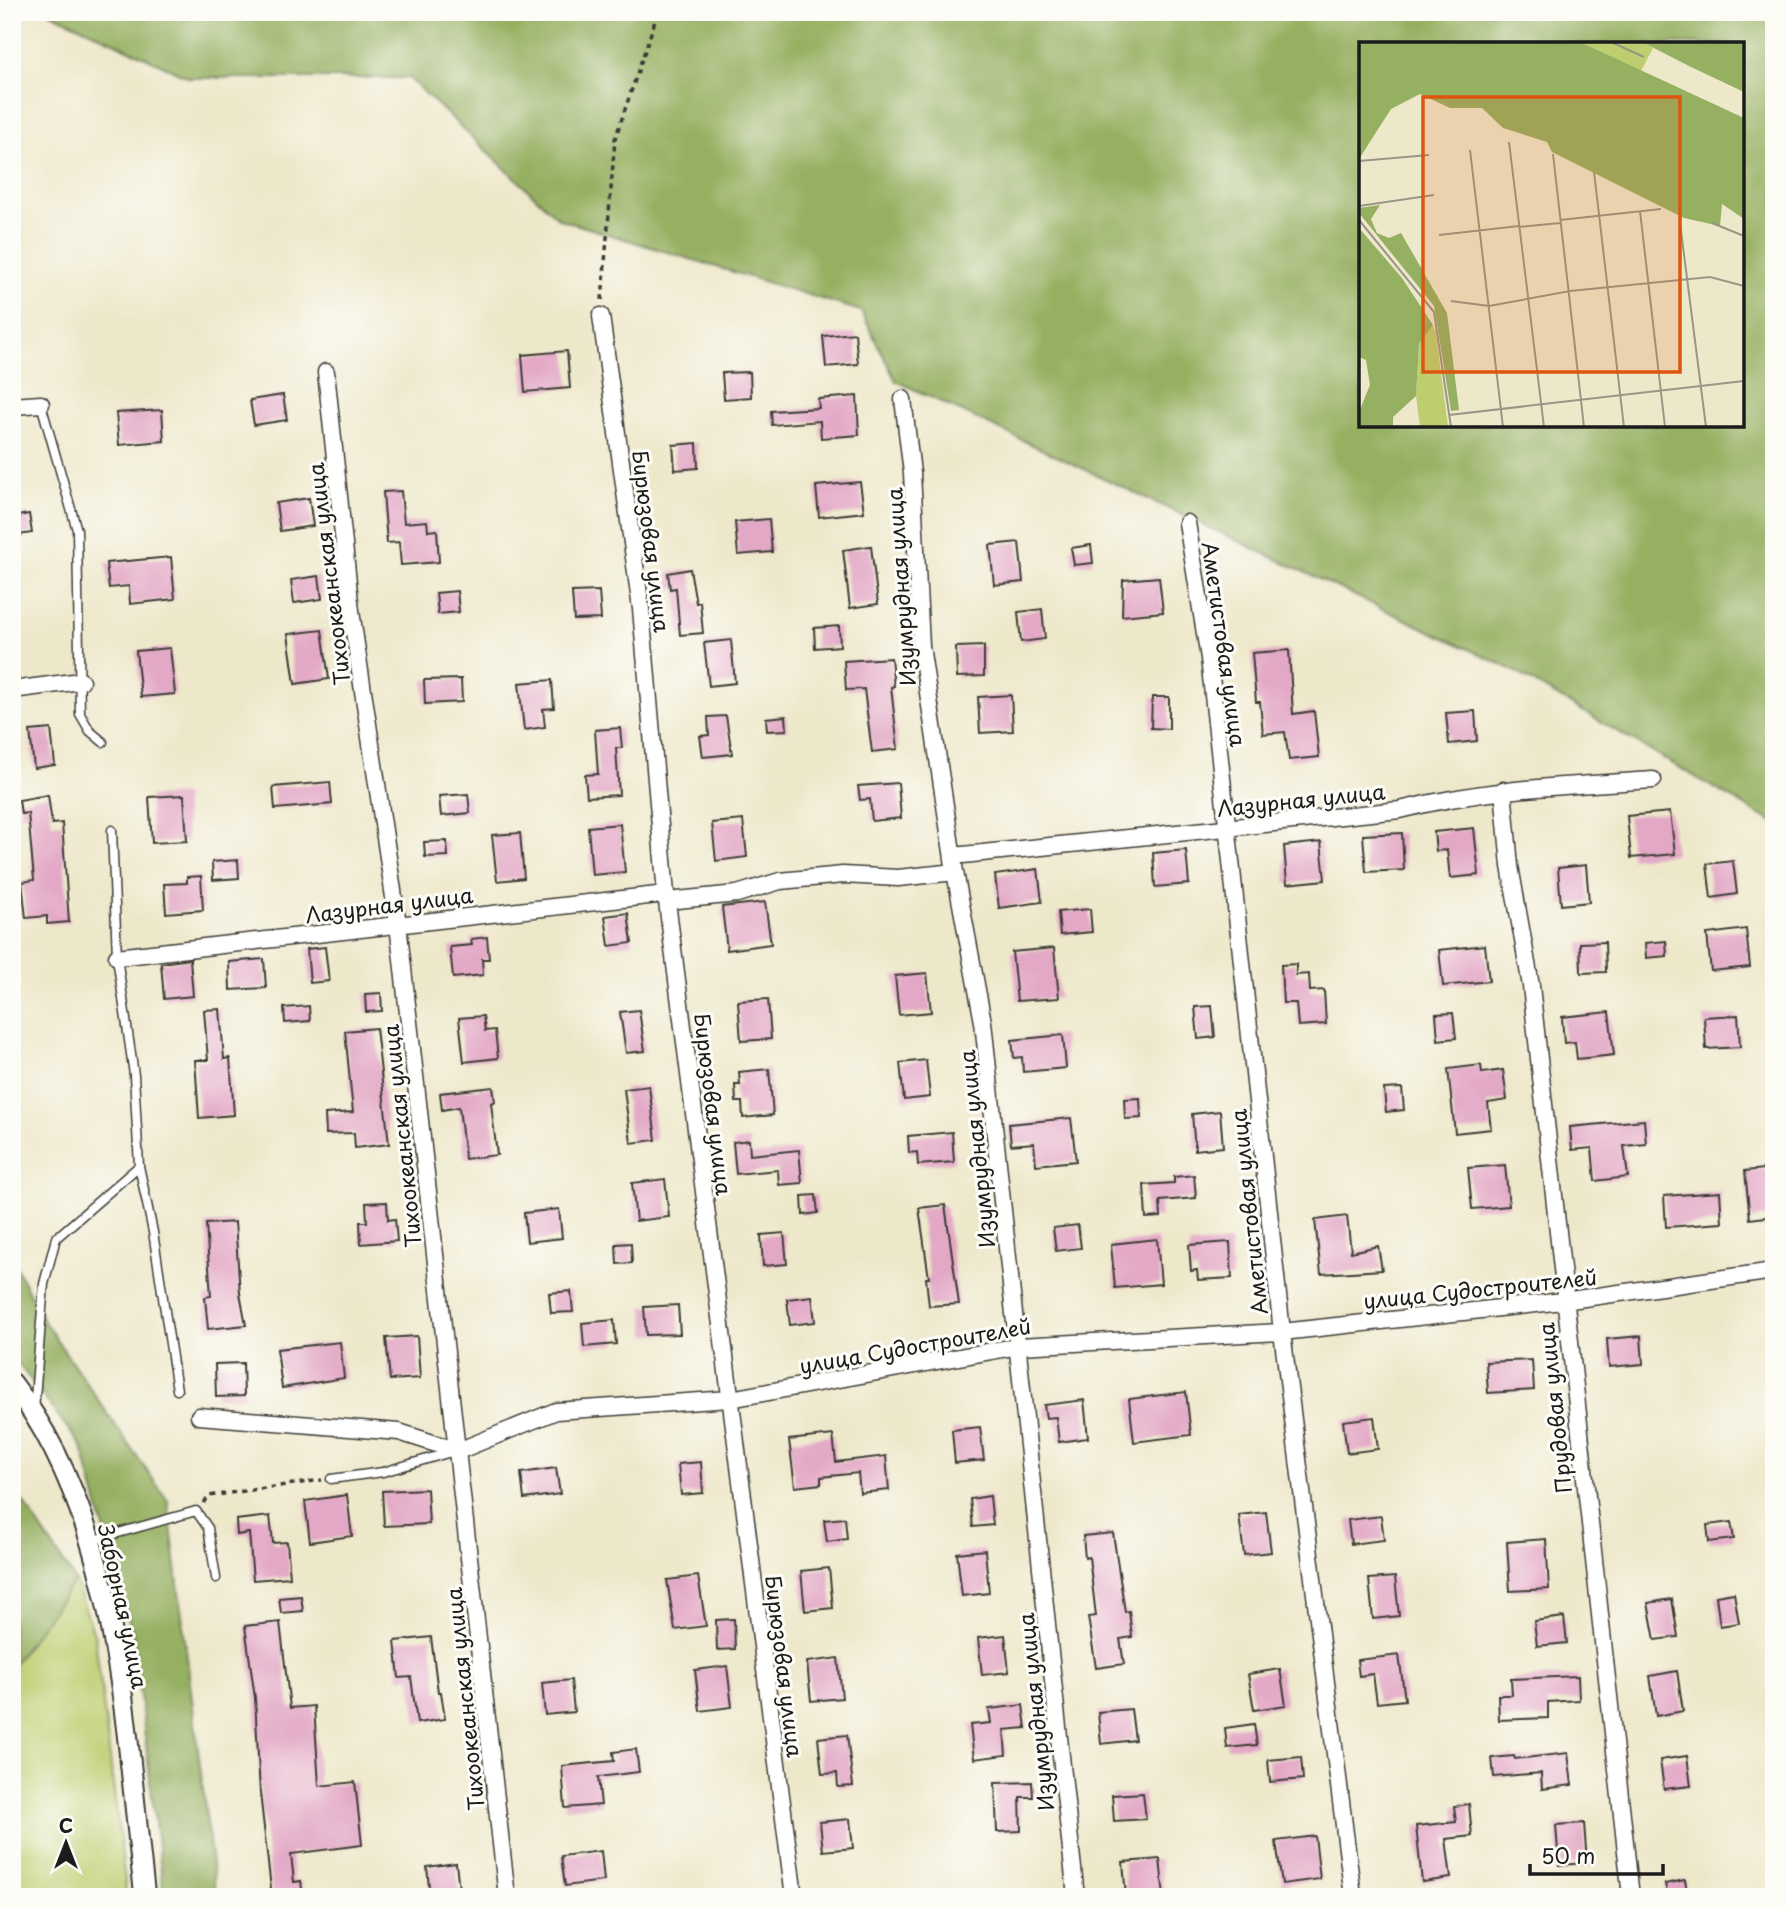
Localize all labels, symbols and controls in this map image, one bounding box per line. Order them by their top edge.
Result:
inset map [1359,42,1744,427]
street label: Бирюзовая улица [625,448,679,635]
street label: Тихоокеанская улица [298,460,358,687]
street label: Изумрудная улица [877,486,923,687]
street label: Аметистовая улица [1195,539,1255,749]
street label: Лазурная улица [1215,774,1387,824]
street label: Лазурная улица [303,878,475,930]
street label: Бирюзовая улица [687,1011,741,1198]
street label: Тихоокеанская улица [373,1022,429,1249]
street label: Изумрудная улица [950,1048,1002,1250]
street label: Аметистовая улица [1221,1107,1275,1316]
street label: улица Судостроителей [1362,1260,1598,1316]
street label: улица Судостроителей [797,1309,1033,1381]
street label: Прудовая улица [1529,1320,1579,1495]
street label: Заборная улица [91,1520,157,1692]
street label: Бирюзовая улица [758,1573,812,1760]
street label: Тихоокеанская улица [436,1585,492,1812]
street label: Изумрудная улица [1009,1611,1061,1813]
north arrow [32,1808,102,1878]
text: С [59,1811,73,1839]
scale bar [1530,1832,1664,1876]
text: 50 m [1541,1839,1595,1871]

